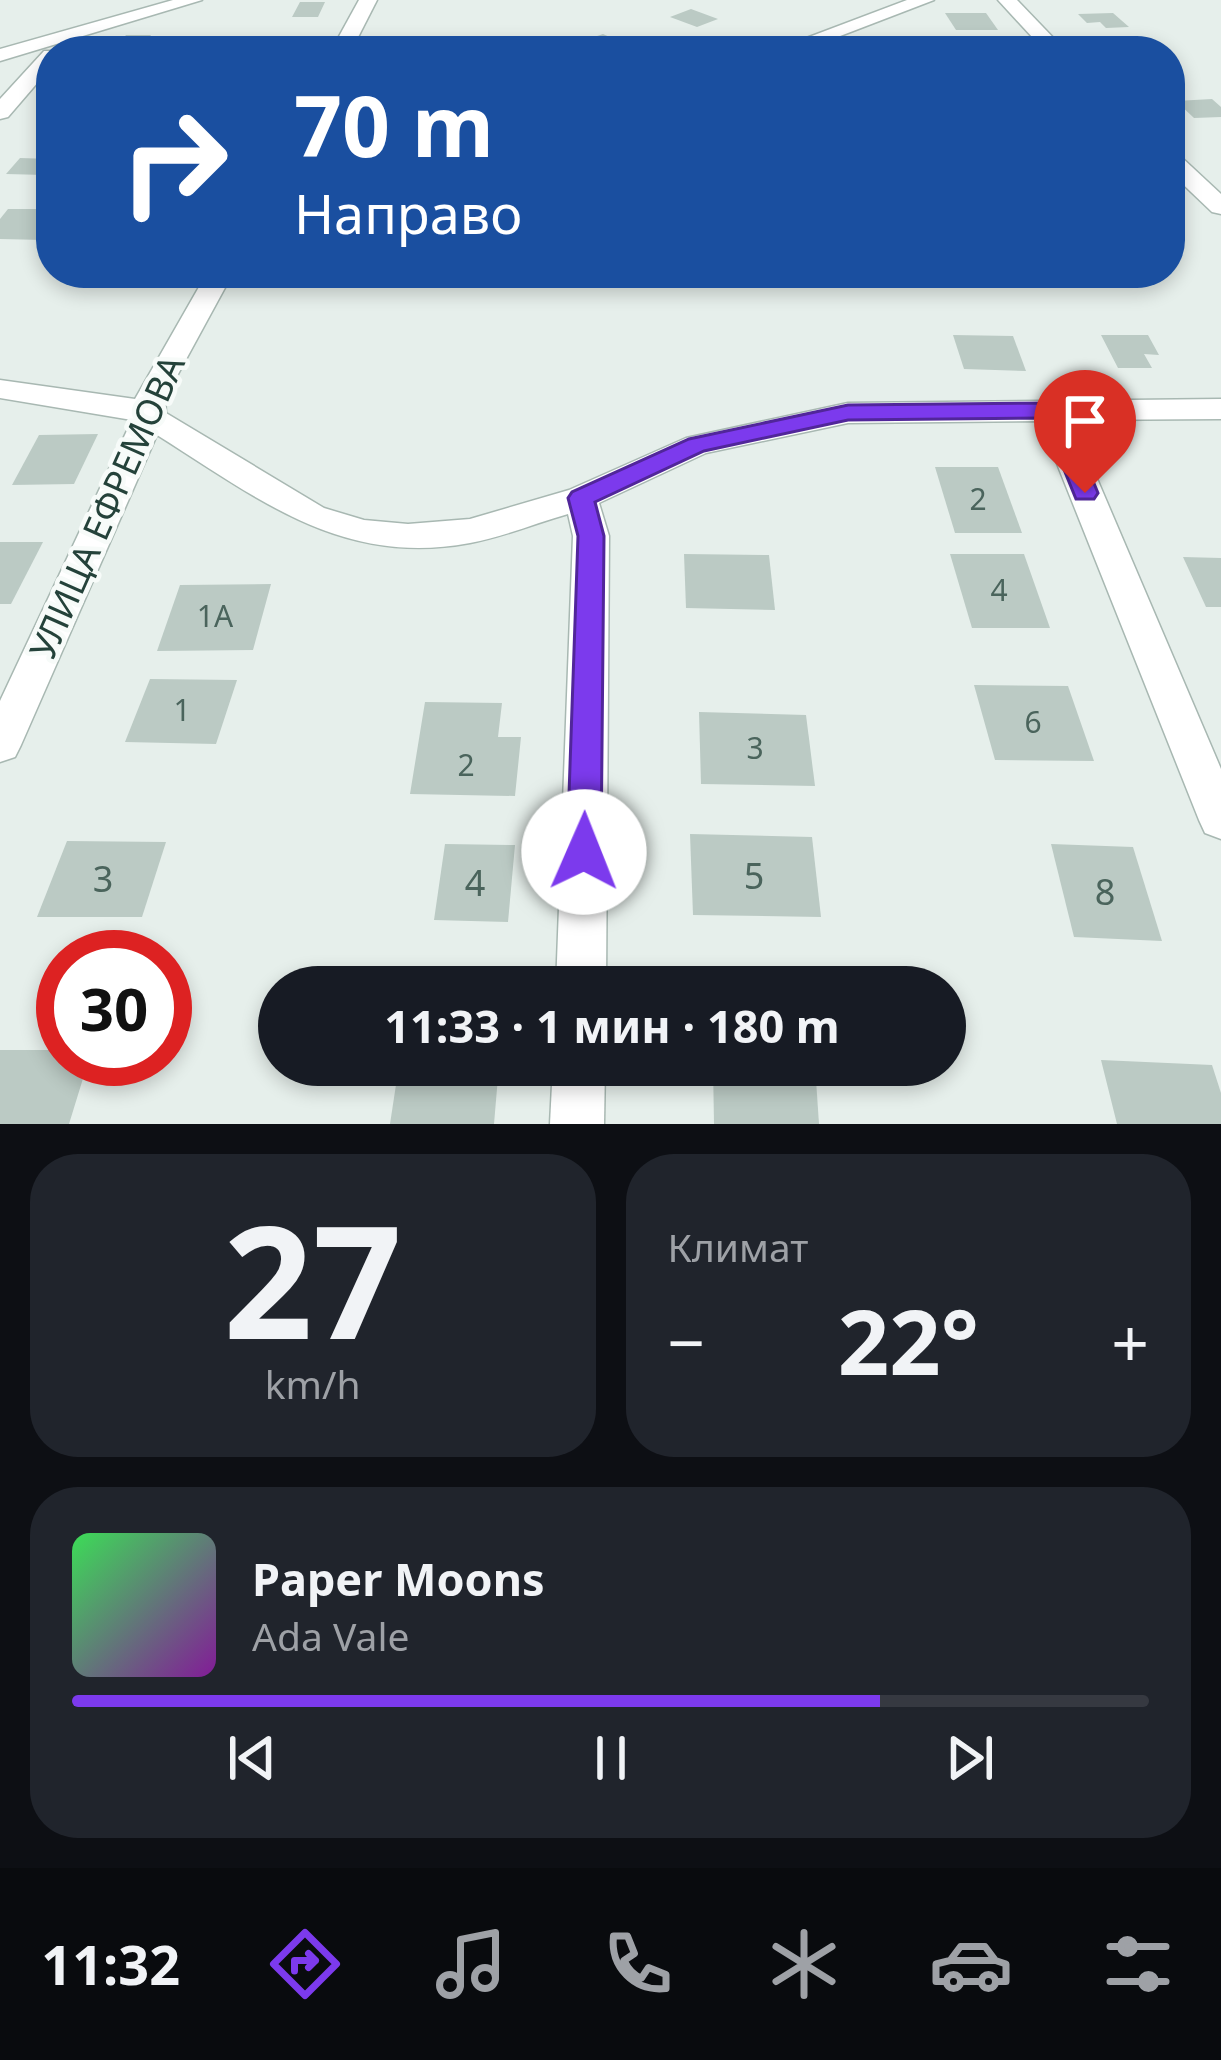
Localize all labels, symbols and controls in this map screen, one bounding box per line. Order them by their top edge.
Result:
text: 70 m [294,67,494,182]
icon: right [96,84,252,240]
text: Направо [294,176,522,250]
street label: УЛИЦА ЕФРЕМОВА [17,347,196,667]
pin [1034,370,1136,493]
icon: arrive [1052,388,1118,454]
house number: 2 [969,478,987,519]
house number: 4 [990,569,1008,610]
house number: 1А [197,595,234,636]
house number: 1 [173,689,191,730]
house number: 6 [1024,701,1042,742]
house number: 3 [746,727,764,768]
house number: 2 [457,744,475,785]
position arrow [521,789,647,915]
house number: 5 [744,851,764,900]
house number: 3 [93,854,113,903]
house number: 4 [465,858,485,907]
house number: 8 [1095,867,1115,916]
speed limit sign: 30 [36,930,192,1086]
text: 11:33 · 1 мин · 180 m [384,995,840,1056]
text: 27 [224,1172,402,1385]
text: Климат [668,1220,808,1273]
text: 22° [838,1279,979,1401]
text: − [668,1296,705,1386]
text: + [1111,1296,1149,1386]
text: km/h [265,1357,361,1410]
text: Paper Moons [252,1548,545,1609]
text: Ada Vale [252,1609,409,1662]
icon: previous [219,1725,285,1791]
icon: pause [578,1725,644,1791]
icon: next [937,1725,1003,1791]
icon: directions [263,1922,347,2006]
icon: music [429,1922,513,2006]
icon: phone [596,1922,680,2006]
icon: climate [762,1922,846,2006]
icon: car [929,1922,1013,2006]
icon: filters [1096,1922,1180,2006]
text: 11:32 [41,1927,180,2001]

